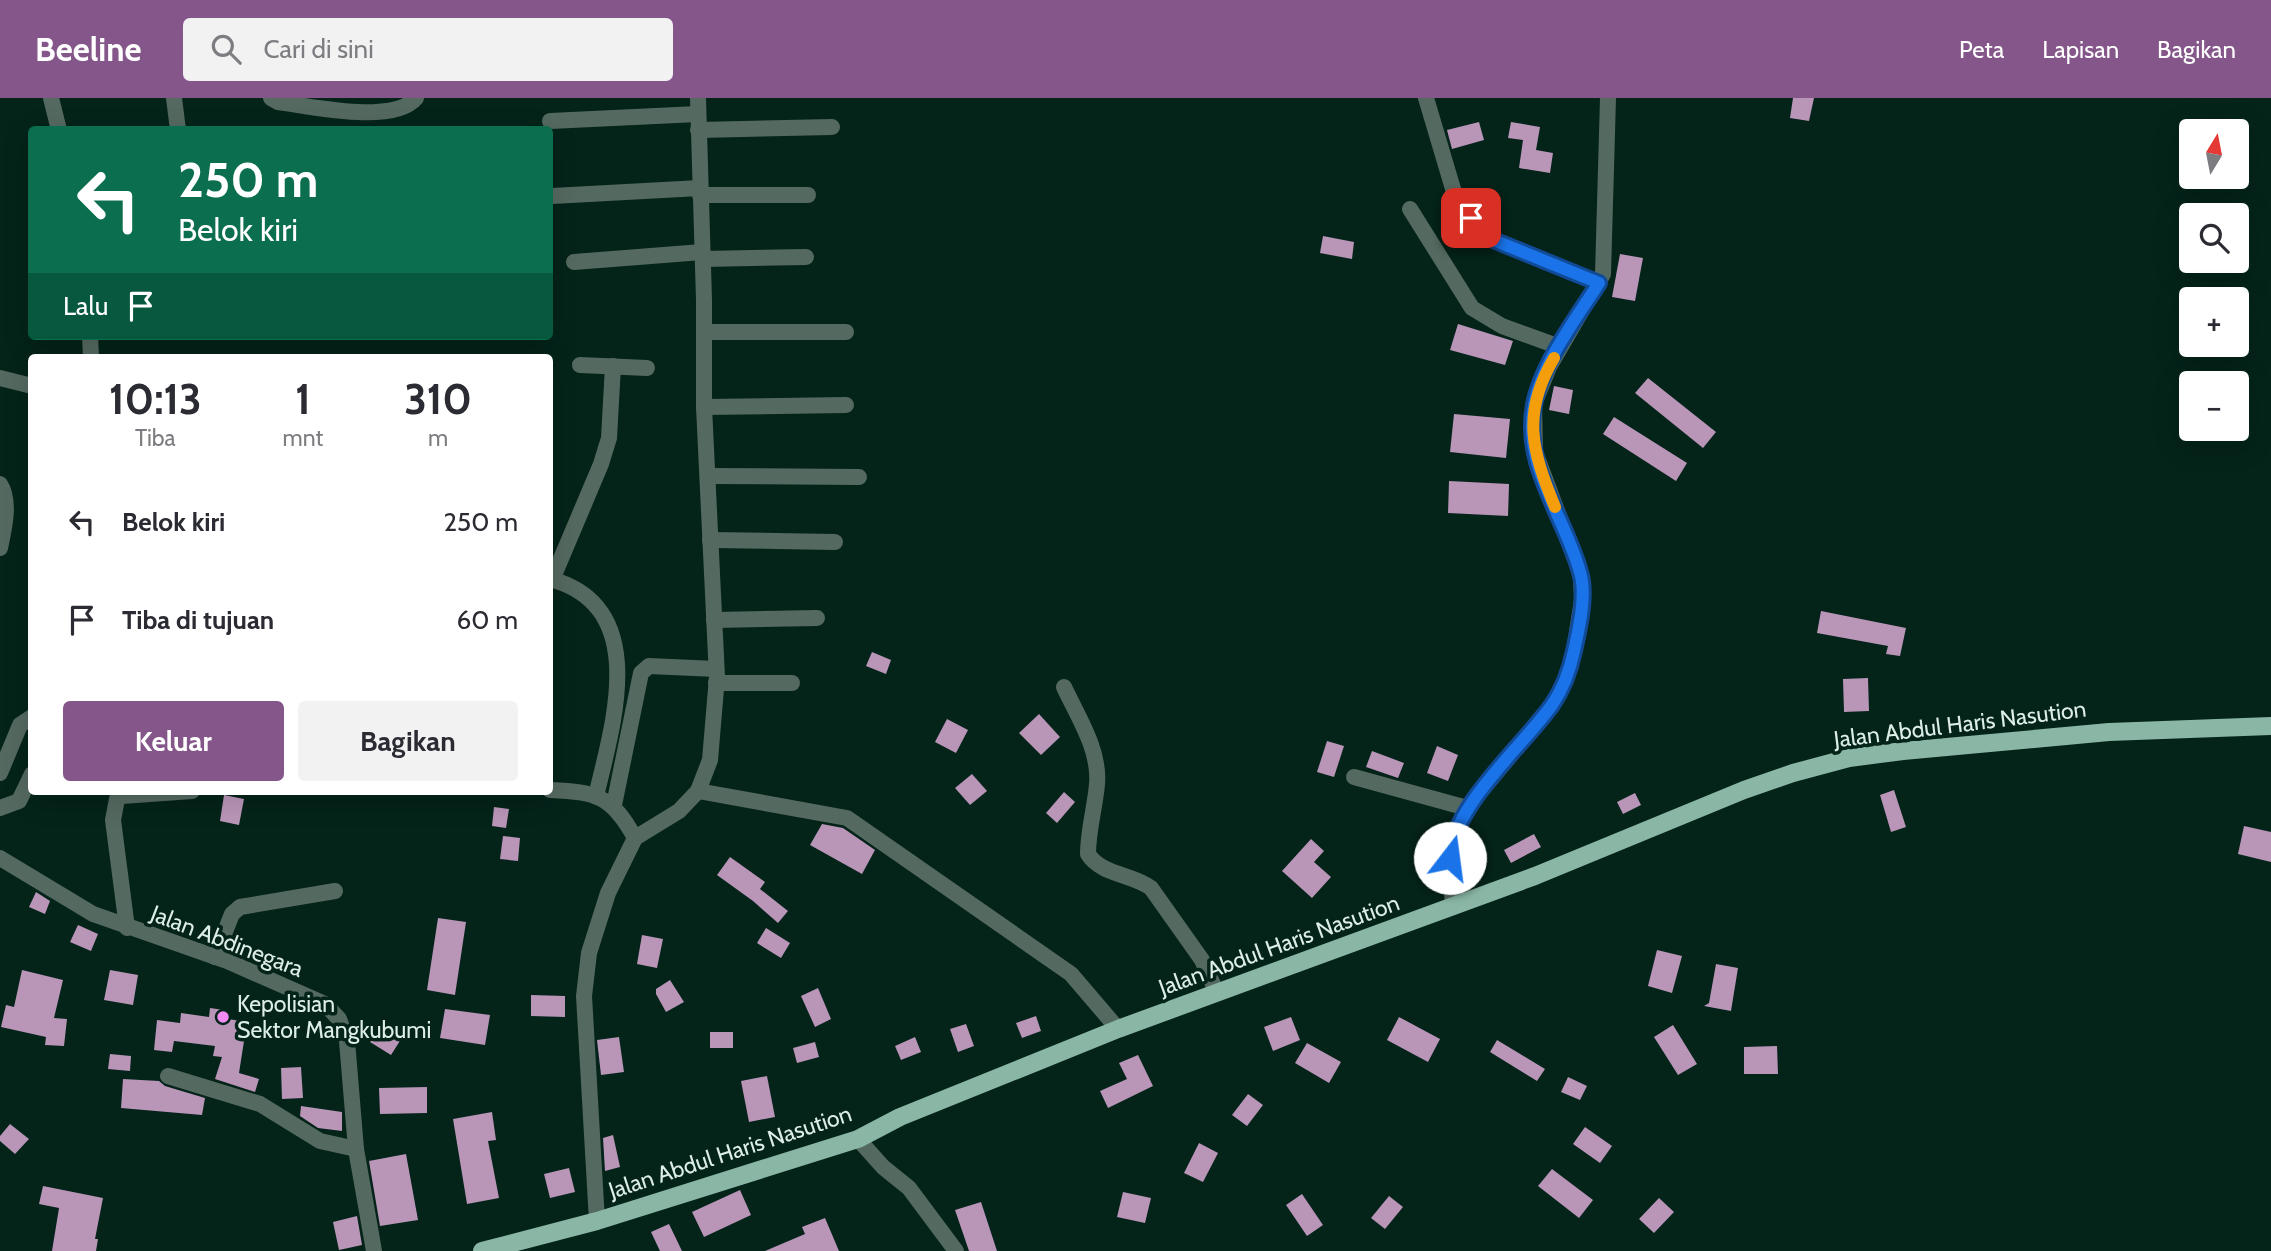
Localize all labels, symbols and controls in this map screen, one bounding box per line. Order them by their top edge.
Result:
search box [183,18,673,81]
text: Beeline [35,29,141,69]
icon: search [207,30,245,68]
text: Cari di sini [263,33,374,65]
text: Peta [1959,35,2004,64]
text: Lapisan [2042,35,2119,64]
text: Bagikan [2157,35,2236,64]
north arrow [2179,119,2249,189]
map controls [2179,119,2249,441]
text: 250 m [178,150,318,209]
icon: left [63,154,154,245]
pin [1441,188,1501,248]
icon: arrive [1452,199,1490,237]
button: search [2179,203,2249,273]
text: Belok kiri [178,210,298,249]
icon: arrive [122,287,160,325]
button: + [2179,287,2249,357]
text: Lalu [63,290,108,322]
button: − [2179,371,2249,441]
text: 10:13 [109,373,202,425]
text: 1 [295,373,311,425]
text: 310 [404,373,472,425]
text: Tiba [135,424,176,452]
text: mnt [283,424,323,452]
text: m [428,424,448,452]
icon: left [63,503,101,541]
text: Belok kiri [122,506,225,538]
text: 250 m [444,506,518,538]
icon: arrive [63,601,101,639]
text: Tiba di tujuan [122,604,274,636]
text: 60 m [456,604,518,636]
street label: Jalan Abdul Haris Nasution [1831,695,2088,754]
button: Keluar [63,701,284,781]
button: Bagikan [298,701,518,781]
position arrow [1413,821,1487,895]
street label: Jalan Abdul Haris Nasution [1154,888,1403,1002]
street label: Jalan Abdinegara [146,899,307,983]
place label: Kepolisian Sektor Mangkubumi [237,990,431,1044]
marker: Kepolisian Sektor Mangkubumi [215,1009,231,1025]
street label: Jalan Abdul Haris Nasution [604,1099,855,1205]

